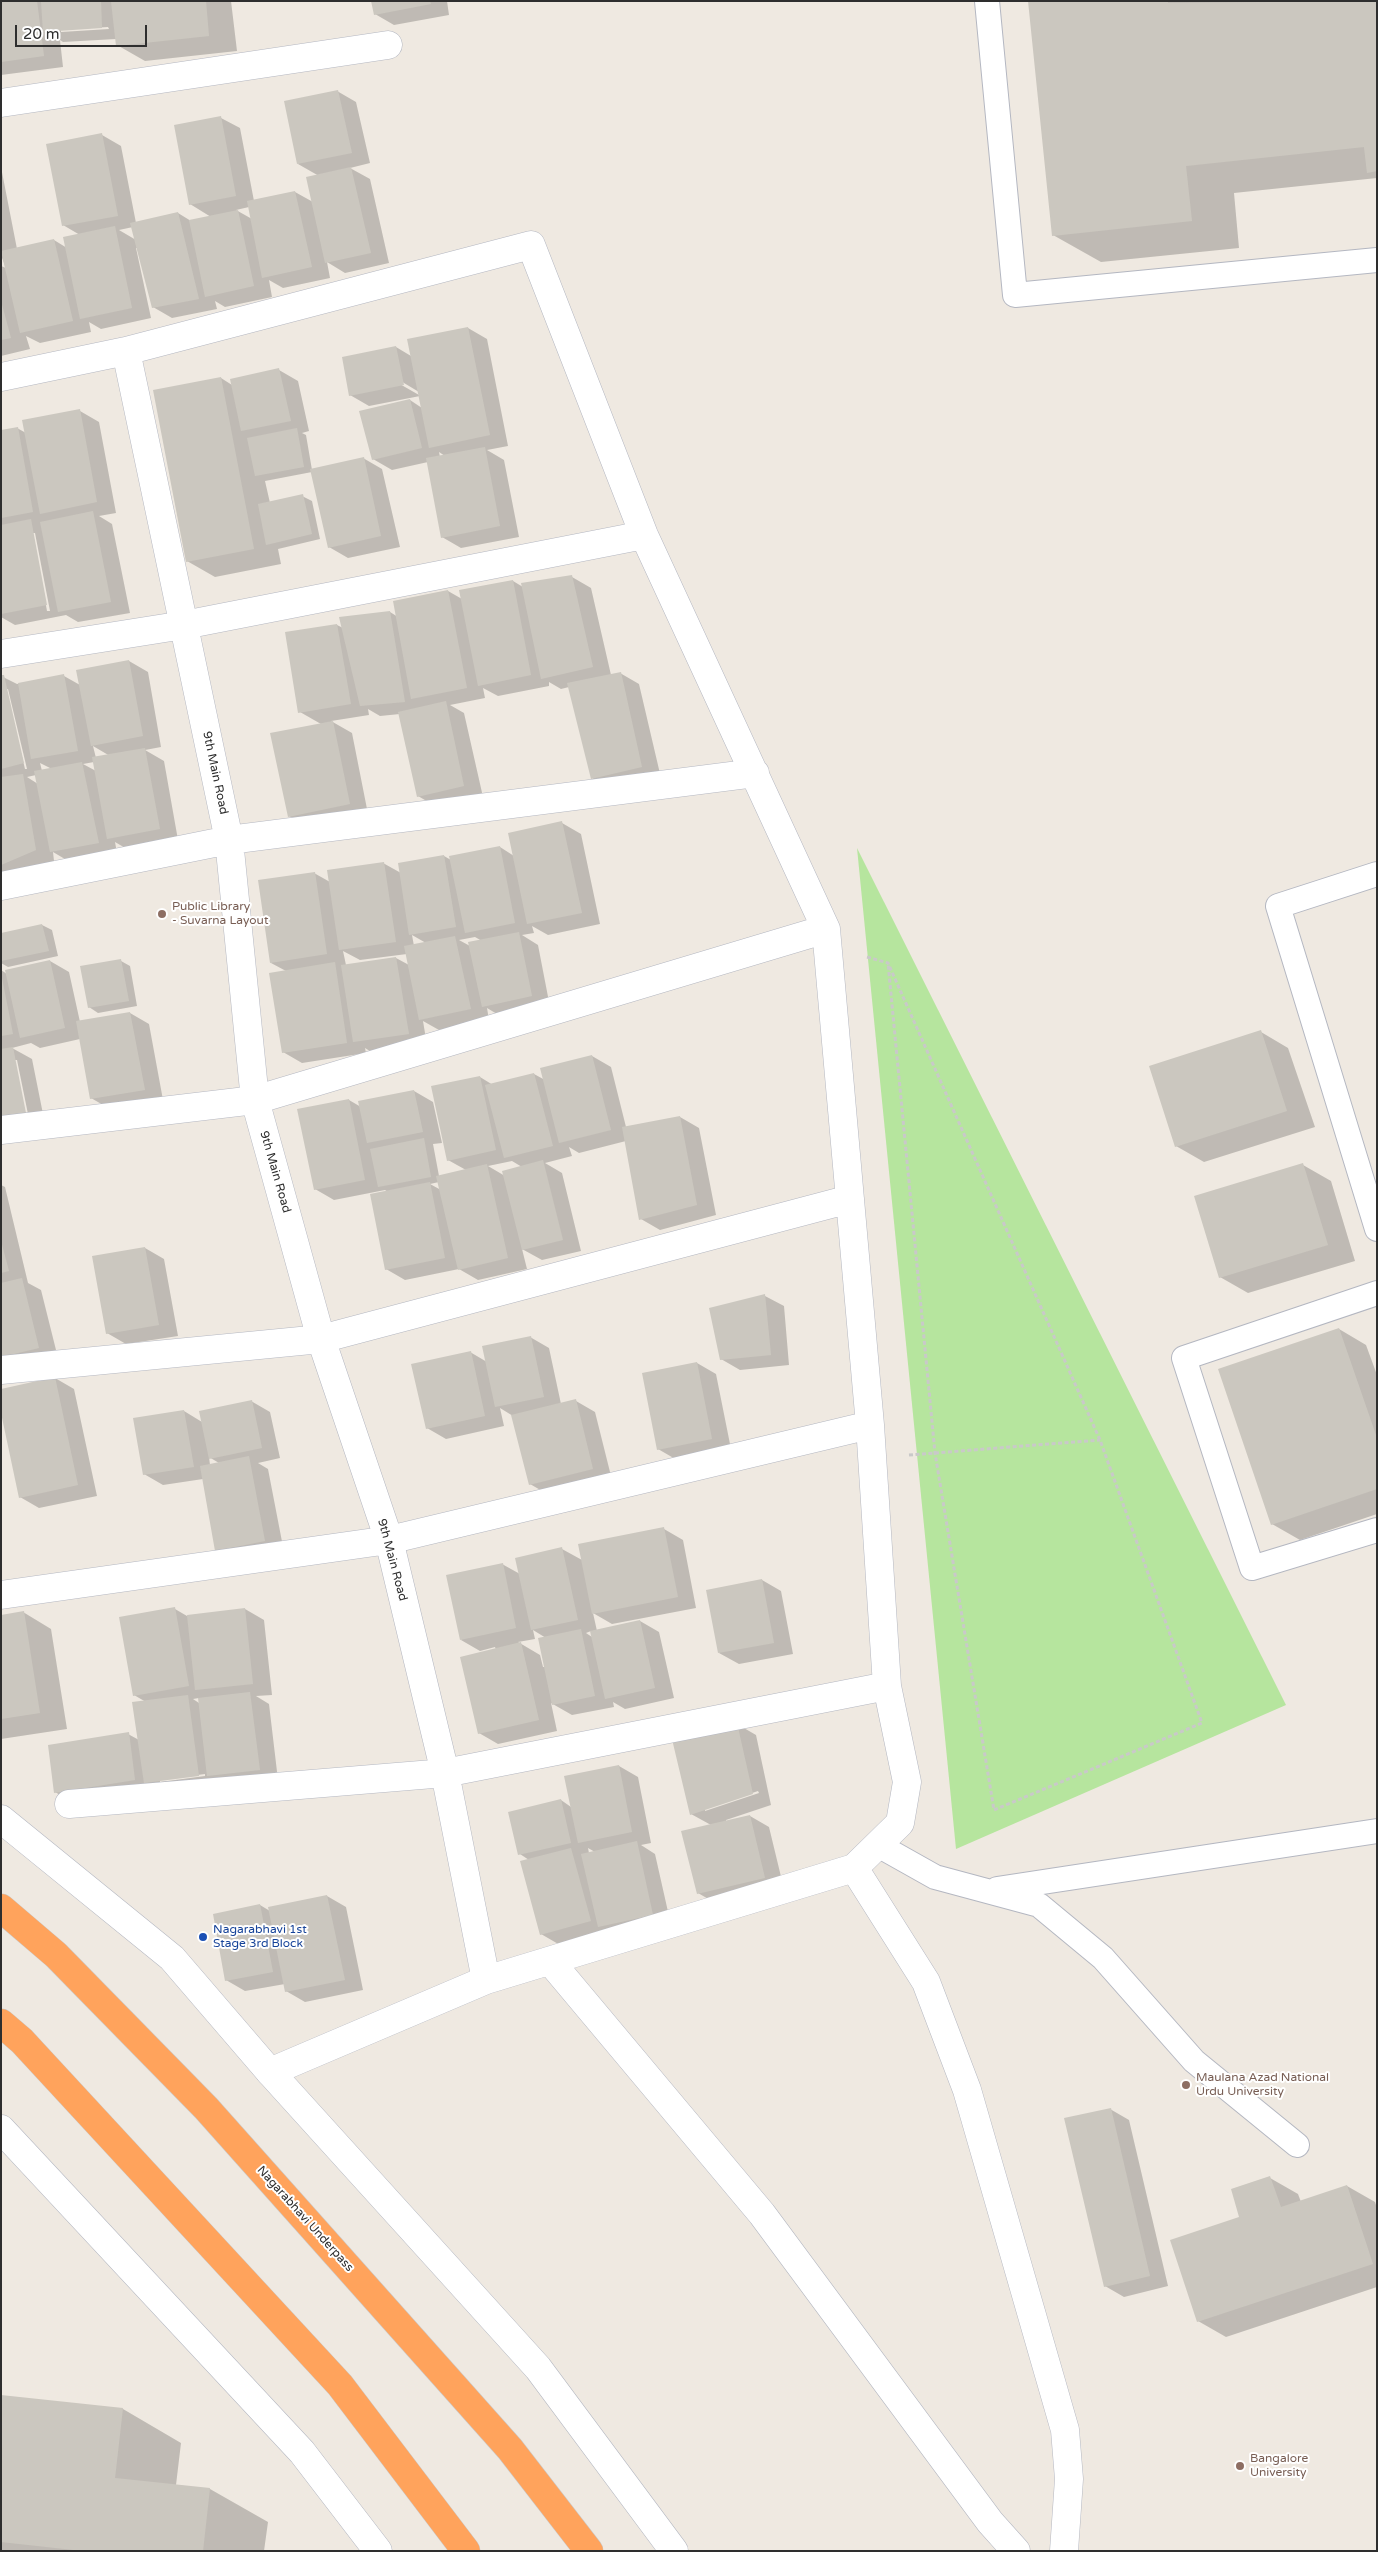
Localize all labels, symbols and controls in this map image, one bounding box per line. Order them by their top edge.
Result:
scale bar [18,15,150,47]
text: 20 m [23,25,60,43]
street label: 9th Main Road [199,730,231,816]
place label: Public Library - Suvarna Layout [172,900,269,928]
marker: Public Library - Suvarna Layout [156,908,168,920]
street label: 9th Main Road [256,1129,294,1215]
street label: 9th Main Road [374,1517,410,1603]
place label: Nagarabhavi 1st Stage 3rd Block [213,1923,307,1951]
marker: Nagarabhavi 1st Stage 3rd Block [197,1931,209,1943]
place label: Maulana Azad National Urdu University [1196,2071,1329,2099]
marker: Maulana Azad National Urdu University [1180,2079,1192,2091]
street label: Nagarabhavi Underpass [254,2163,356,2275]
place label: Bangalore University [1250,2452,1308,2480]
marker: Bangalore University [1234,2460,1246,2472]

